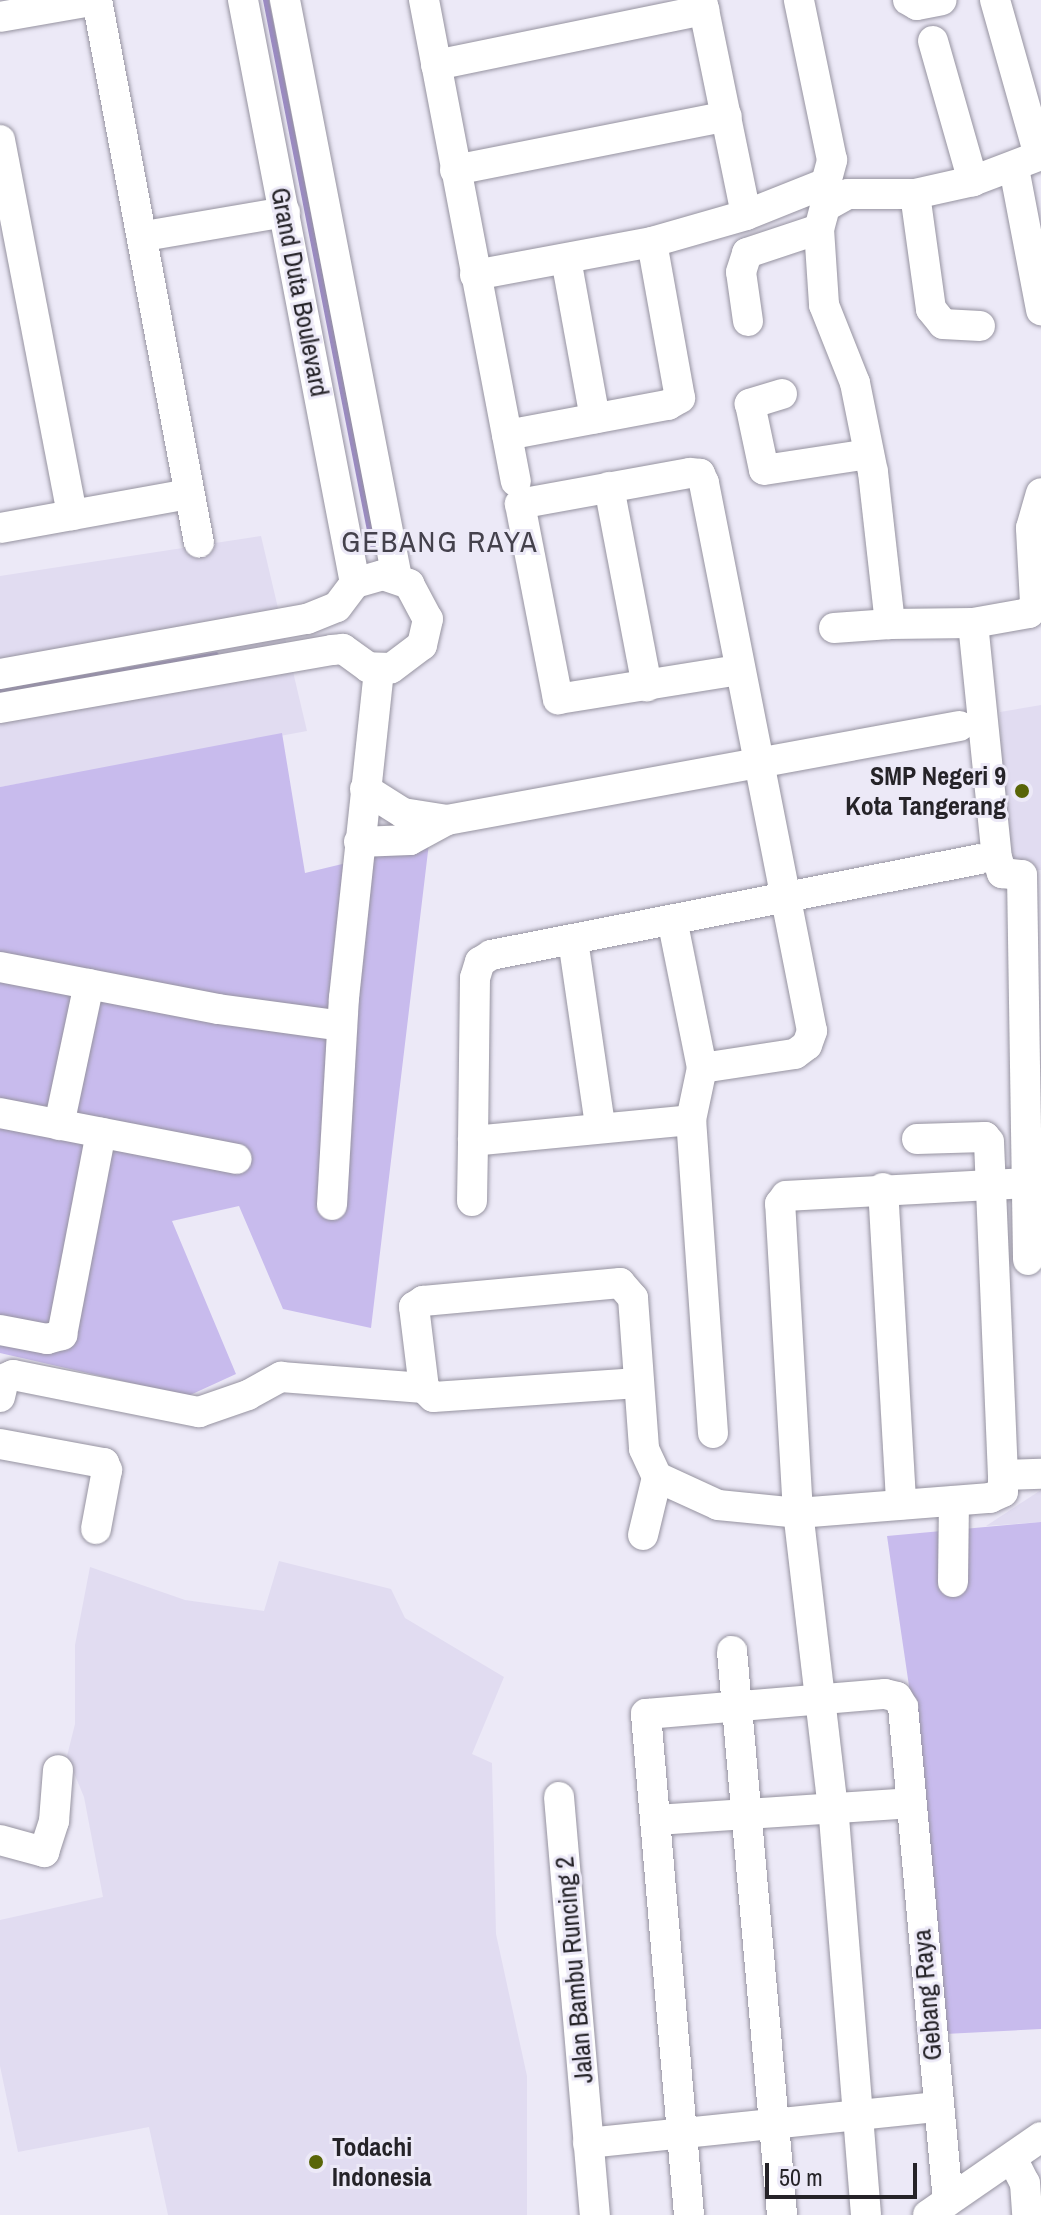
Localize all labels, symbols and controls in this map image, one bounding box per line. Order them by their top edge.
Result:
street label: Grand Duta Boulevard [264,185,336,399]
district label: GEBANG RAYA [341,523,539,559]
place label: SMP Negeri 9 Kota Tangerang [845,760,1006,822]
marker: SMP Negeri 9 Kota Tangerang [1013,782,1031,800]
street label: Jalan Bambu Runcing 2 [549,1855,599,2085]
street label: Gebang Raya [906,1928,948,2062]
place label: Todachi Indonesia [332,2131,432,2192]
scale bar [769,2147,921,2197]
marker: Todachi Indonesia [307,2153,325,2171]
text: 50 m [779,2161,823,2193]

